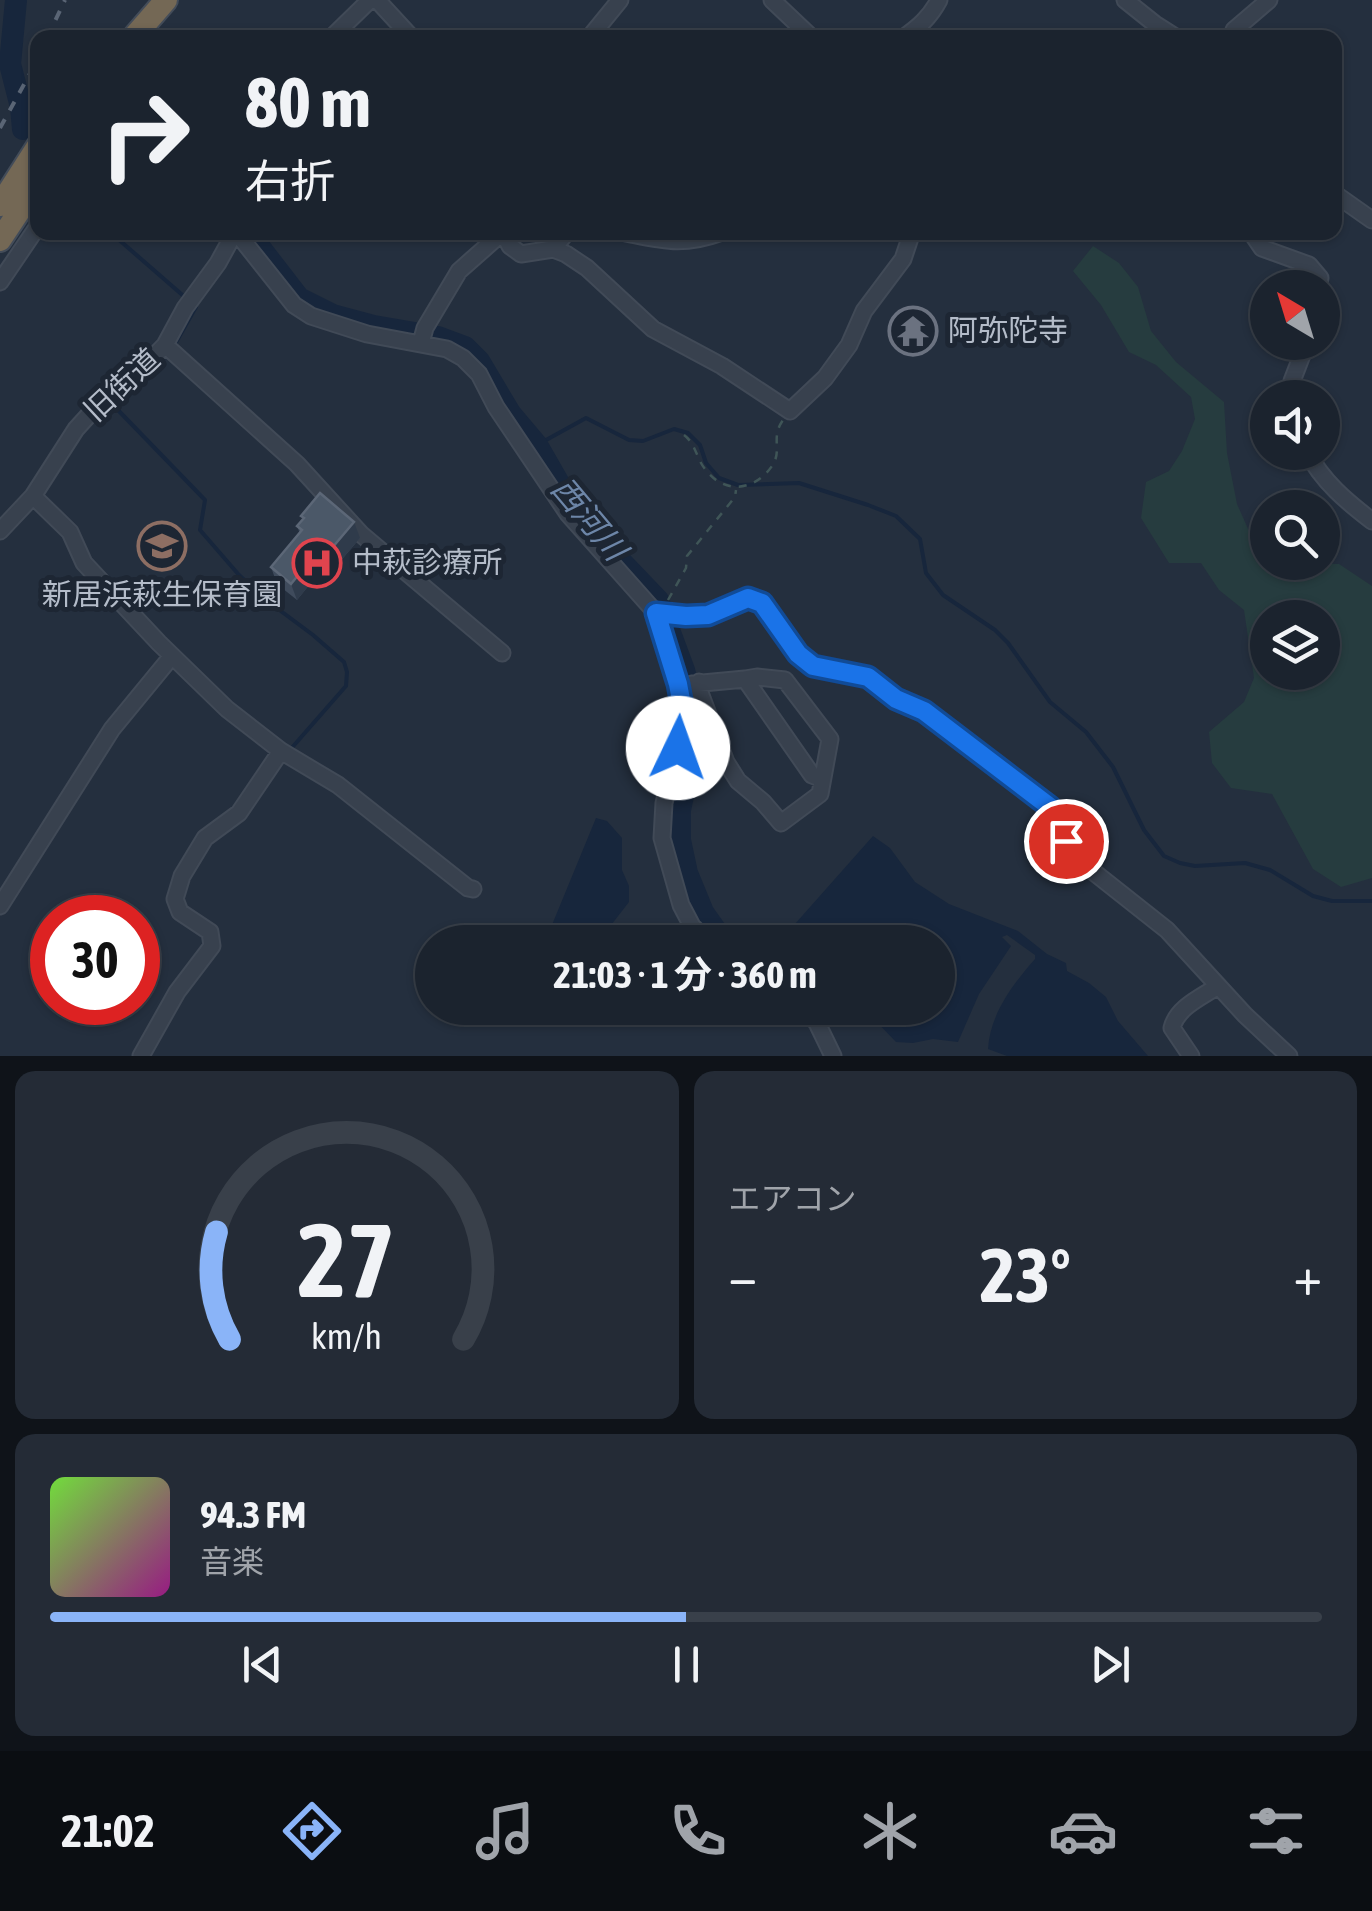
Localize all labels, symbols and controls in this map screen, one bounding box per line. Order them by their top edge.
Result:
text: 80 m [245,62,371,142]
icon: right [80,70,210,200]
text: 右折 [245,155,335,207]
north arrow [1250,270,1340,360]
map controls [1250,270,1340,690]
temple icon: 阿弥陀寺 [887,305,939,357]
place label: 阿弥陀寺 [948,313,1068,347]
street label: 旧街道 [77,341,166,427]
button: sound [1250,380,1340,470]
water label: 西河川 [544,470,636,570]
button: search [1250,490,1340,580]
school or university icon: 新居浜萩生保育園 [136,520,188,572]
hospital icon: 中萩診療所 [291,537,343,589]
place label: 中萩診療所 [352,545,502,579]
place label: 新居浜萩生保育園 [42,577,282,611]
button: layers [1250,600,1340,690]
position arrow [626,696,730,800]
pin [1024,799,1109,884]
icon: arrive [1039,814,1094,869]
speed limit sign: 30 [30,895,160,1025]
text: 21:03 · 1 分 · 360 m [553,953,817,996]
text: エアコン [729,1180,857,1217]
text: 27 [298,1200,396,1319]
text: 23° [980,1232,1071,1318]
text: − [729,1244,757,1307]
text: + [1293,1244,1322,1307]
text: km/h [311,1316,382,1357]
text: 94.3 FM [200,1493,306,1536]
text: 音楽 [200,1543,264,1580]
icon: previous [235,1637,290,1692]
icon: pause [659,1637,714,1692]
icon: next [1083,1637,1138,1692]
icon: directions [277,1796,347,1866]
icon: music [470,1796,540,1866]
icon: phone [663,1796,733,1866]
icon: climate [855,1796,925,1866]
icon: car [1048,1796,1118,1866]
icon: filters [1241,1796,1311,1866]
text: 21:02 [61,1805,155,1857]

